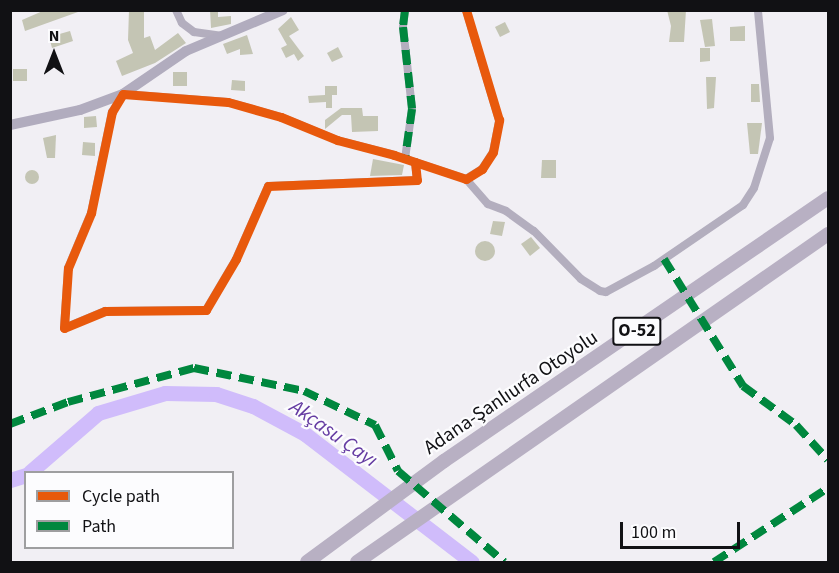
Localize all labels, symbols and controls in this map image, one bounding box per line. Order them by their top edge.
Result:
north arrow [24,24,84,84]
text: N [49,25,59,47]
road number: O-52 [612,316,662,346]
street label: Adana-Şanlıurfa Otoyolu [419,326,603,460]
water label: Akçasu Çayı [285,394,383,472]
legend [24,471,234,549]
text: Cycle path [82,484,160,509]
scale bar [623,510,743,548]
text: Path [82,514,116,539]
text: 100 m [631,520,676,545]

